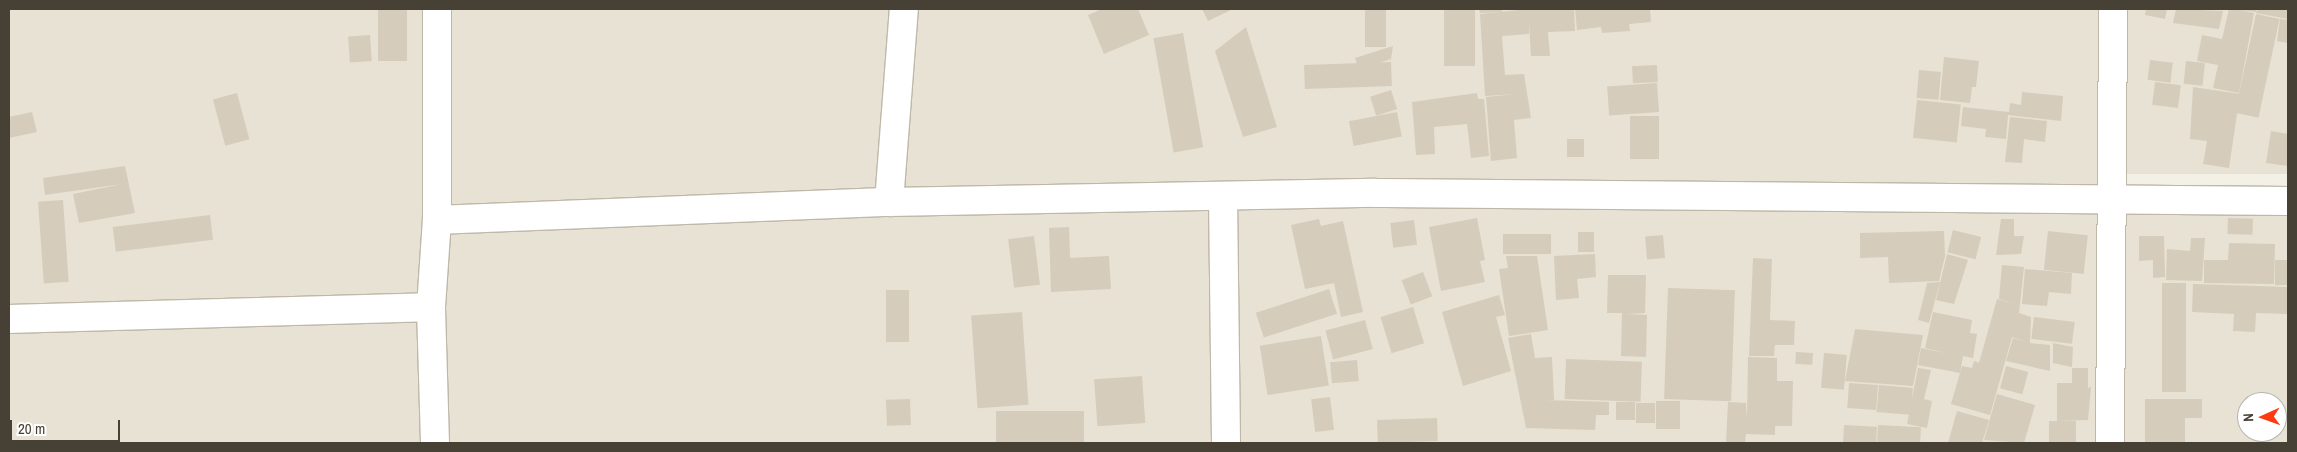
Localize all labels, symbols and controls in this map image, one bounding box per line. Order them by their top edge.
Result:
north arrow [2237,392,2287,442]
scale bar [12,410,122,442]
text: N [2239,413,2257,422]
text: 20 m [18,418,45,439]

